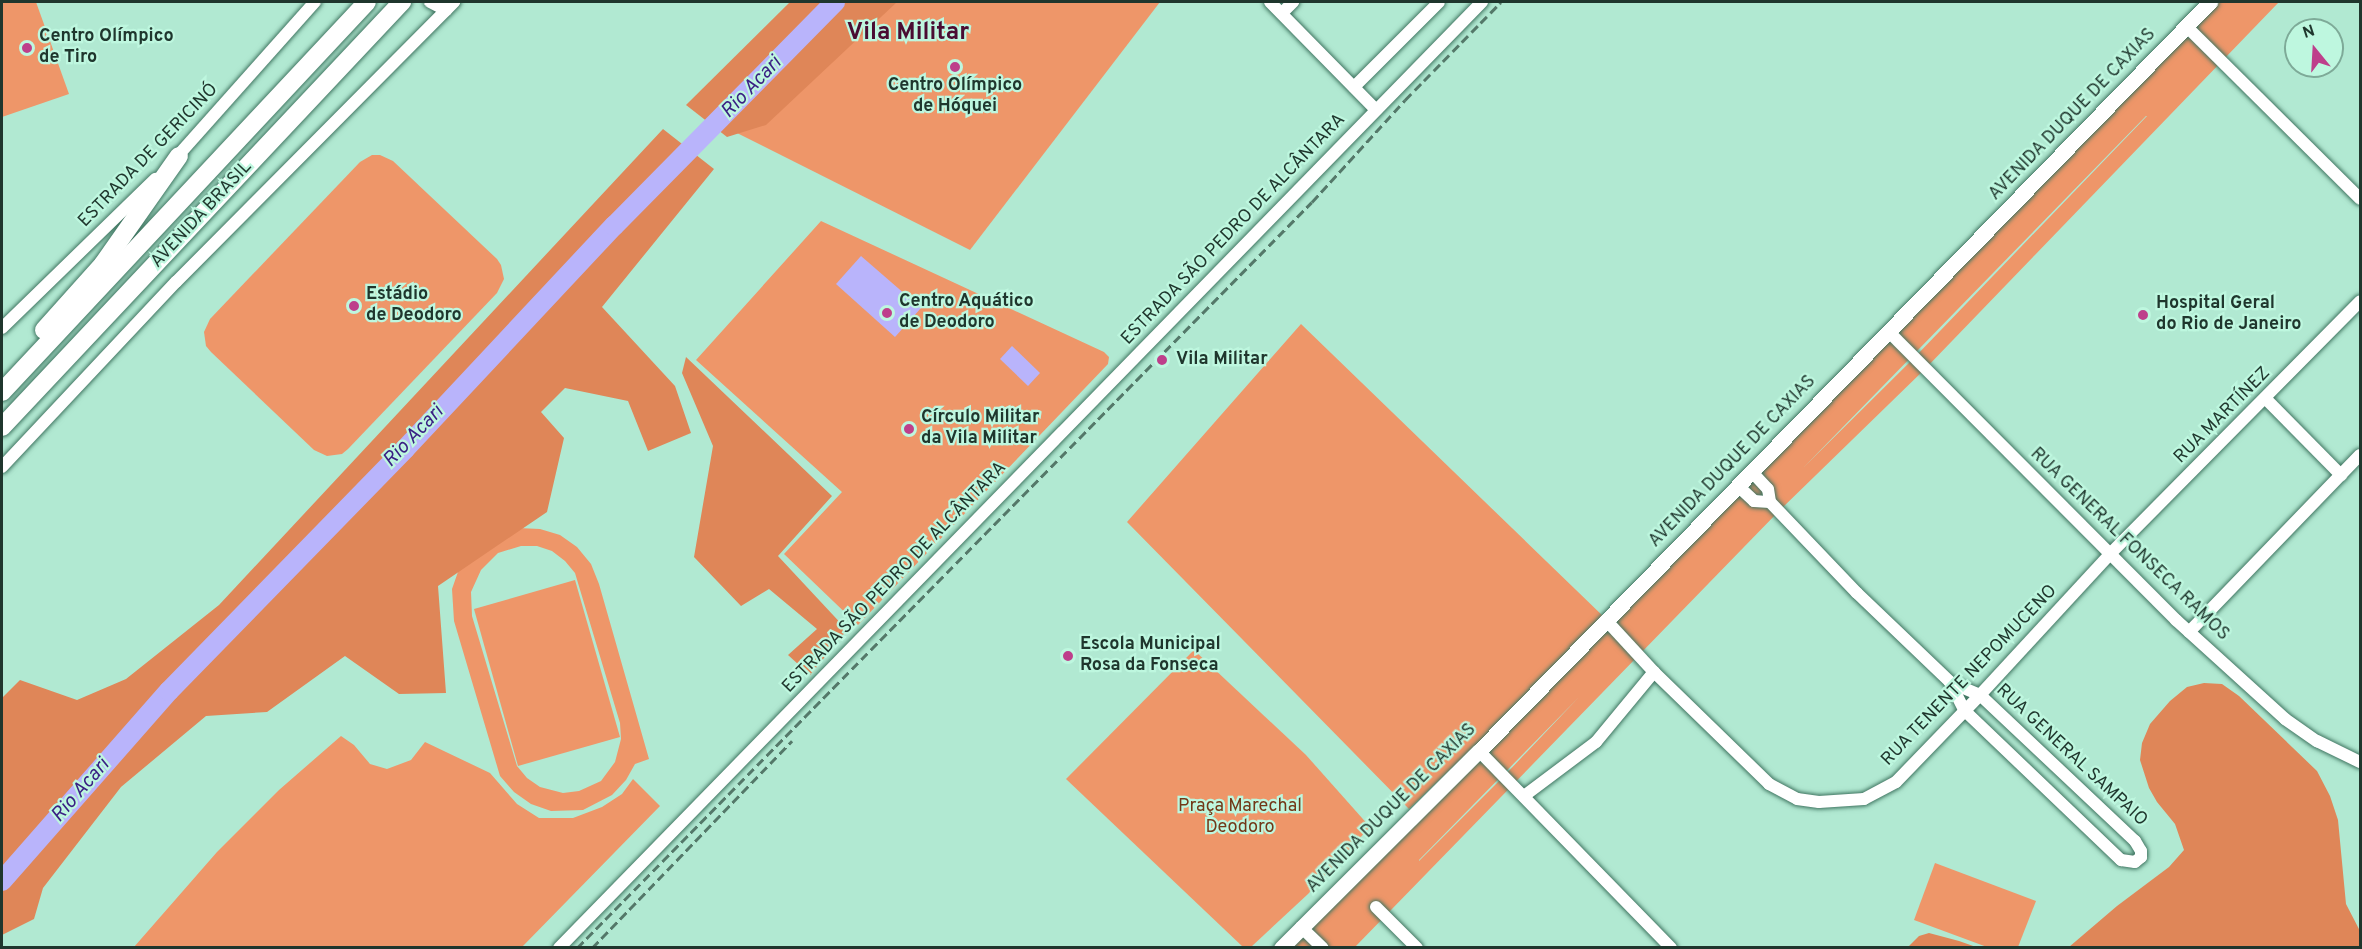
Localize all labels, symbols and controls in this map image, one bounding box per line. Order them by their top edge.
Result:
north arrow [2284,18,2344,78]
district label: Vila Militar [847,20,969,48]
text: N [2300,21,2318,44]
street label: AVENIDA DUQUE DE CAXIAS [1985,24,2161,206]
place label: Centro Olímpico de Tiro [39,27,174,70]
marker: Centro Olímpico de Tiro [20,41,34,55]
water label: Rio Acari [716,52,788,124]
marker: Centro Olímpico de Hóquei [948,60,962,74]
place label: Centro Olímpico de Hóquei [888,76,1022,118]
street label: ESTRADA DE GERICINÓ [74,79,224,233]
street label: ESTRADA SÃO PEDRO DE ALCÂNTARA [1117,109,1351,351]
street label: AVENIDA BRASIL [147,157,257,273]
place label: Estádio de Deodoro [366,285,462,328]
place label: Centro Aquático de Deodoro [899,292,1034,334]
place label: Hospital Geral do Rio de Janeiro [2156,294,2301,336]
marker: Estádio de Deodoro [347,299,361,313]
marker: Centro Aquático de Deodoro [880,306,894,320]
marker: Hospital Geral do Rio de Janeiro [2134,306,2152,324]
place label: Vila Militar [1176,349,1268,371]
marker: Vila Militar [1153,351,1171,369]
street label: RUA MARTÍNEZ [2170,363,2276,469]
street label: AVENIDA DUQUE DE CAXIAS [1645,371,1821,553]
water label: Rio Acari [378,401,450,473]
place label: Círculo Militar da Vila Militar [921,408,1039,450]
marker: Círculo Militar da Vila Militar [902,422,916,436]
street label: RUA GENERAL FONSECA RAMOS [2024,443,2234,647]
street label: ESTRADA SÃO PEDRO DE ALCÂNTARA [778,457,1012,699]
street label: RUA TENENTE NEPOMUCENO [1877,580,2063,772]
place label: Escola Municipal Rosa da Fonseca [1080,635,1221,678]
marker: Escola Municipal Rosa da Fonseca [1061,649,1075,663]
street label: RUA GENERAL SAMPAIO [1990,680,2152,832]
street label: AVENIDA DUQUE DE CAXIAS [1302,719,1482,899]
water label: Rio Acari [46,754,116,828]
park label: Praça Marechal Deodoro [1178,797,1302,840]

